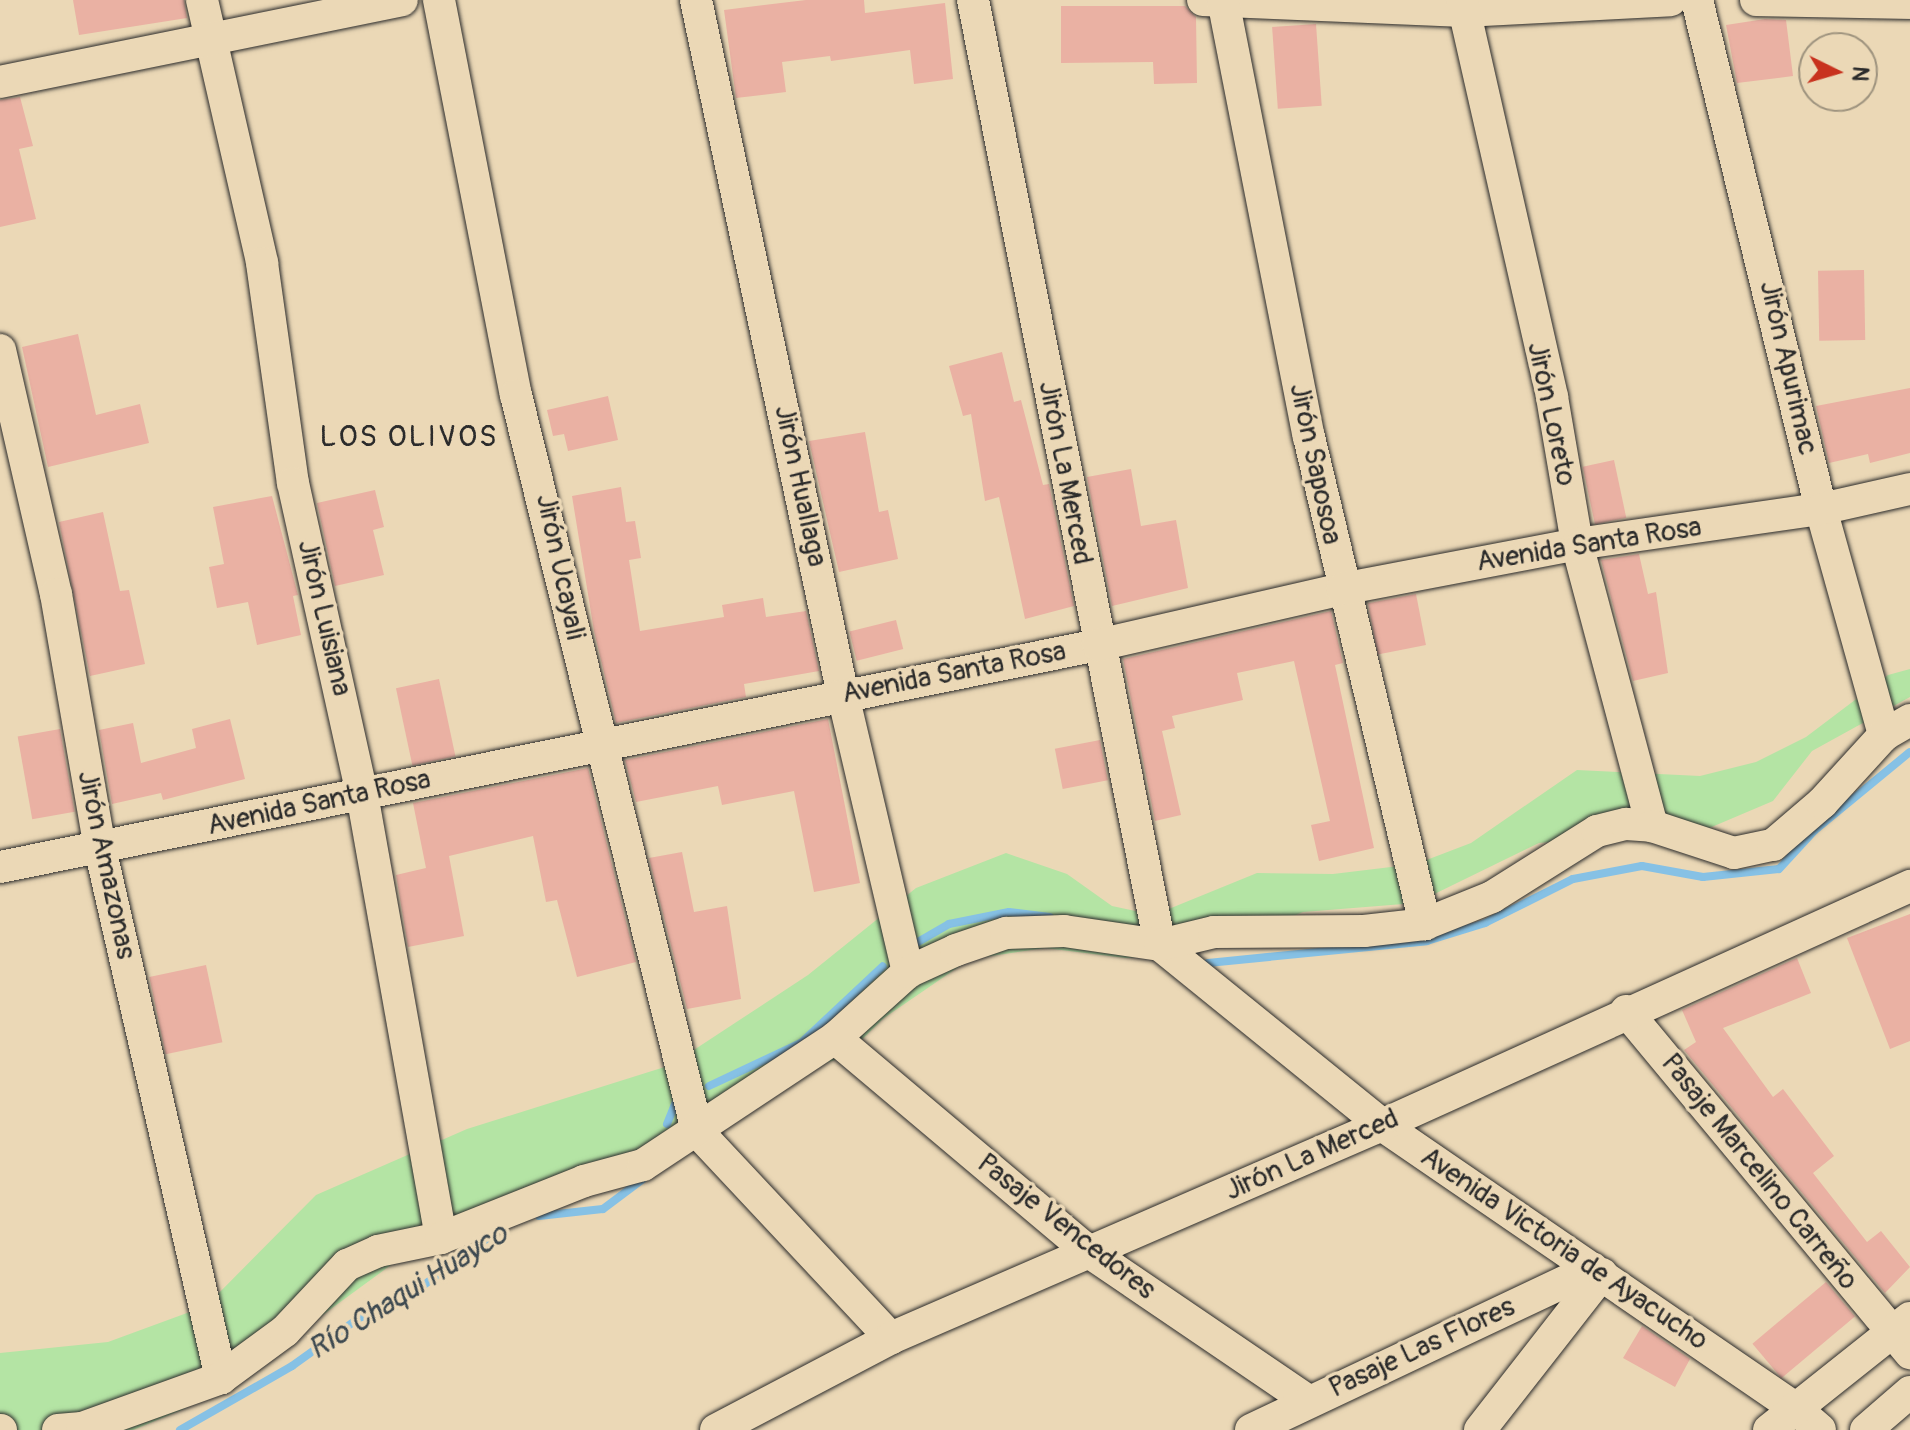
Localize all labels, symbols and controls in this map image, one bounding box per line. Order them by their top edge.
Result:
north arrow [1798,32,1878,112]
text: N [1845,65,1875,83]
street label: Jirón Apurimac [1752,278,1824,458]
street label: Jirón Loreto [1519,339,1583,489]
street label: Jirón La Merced [1031,378,1099,568]
street label: Jirón Saposoa [1282,380,1348,548]
street label: Jirón Huallaga [767,402,833,570]
district label: LOS OLIVOS [320,419,498,455]
street label: Jirón Ucayali [528,491,592,643]
street label: Avenida Santa Rosa [1474,511,1704,579]
street label: Jirón Luisiana [290,537,358,699]
street label: Avenida Santa Rosa [839,635,1069,711]
street label: Avenida Santa Rosa [204,763,434,843]
street label: Jirón Amazonas [70,768,142,962]
street label: Pasaje Marcelino Carreño [1653,1047,1865,1297]
street label: Jirón La Merced [1220,1102,1404,1208]
street label: Avenida Victoria de Ayacucho [1414,1140,1714,1358]
street label: Pasaje Vencedores [970,1147,1162,1307]
water label: Río Chaqui Huayco [302,1216,514,1368]
street label: Pasaje Las Flores [1324,1290,1520,1406]

